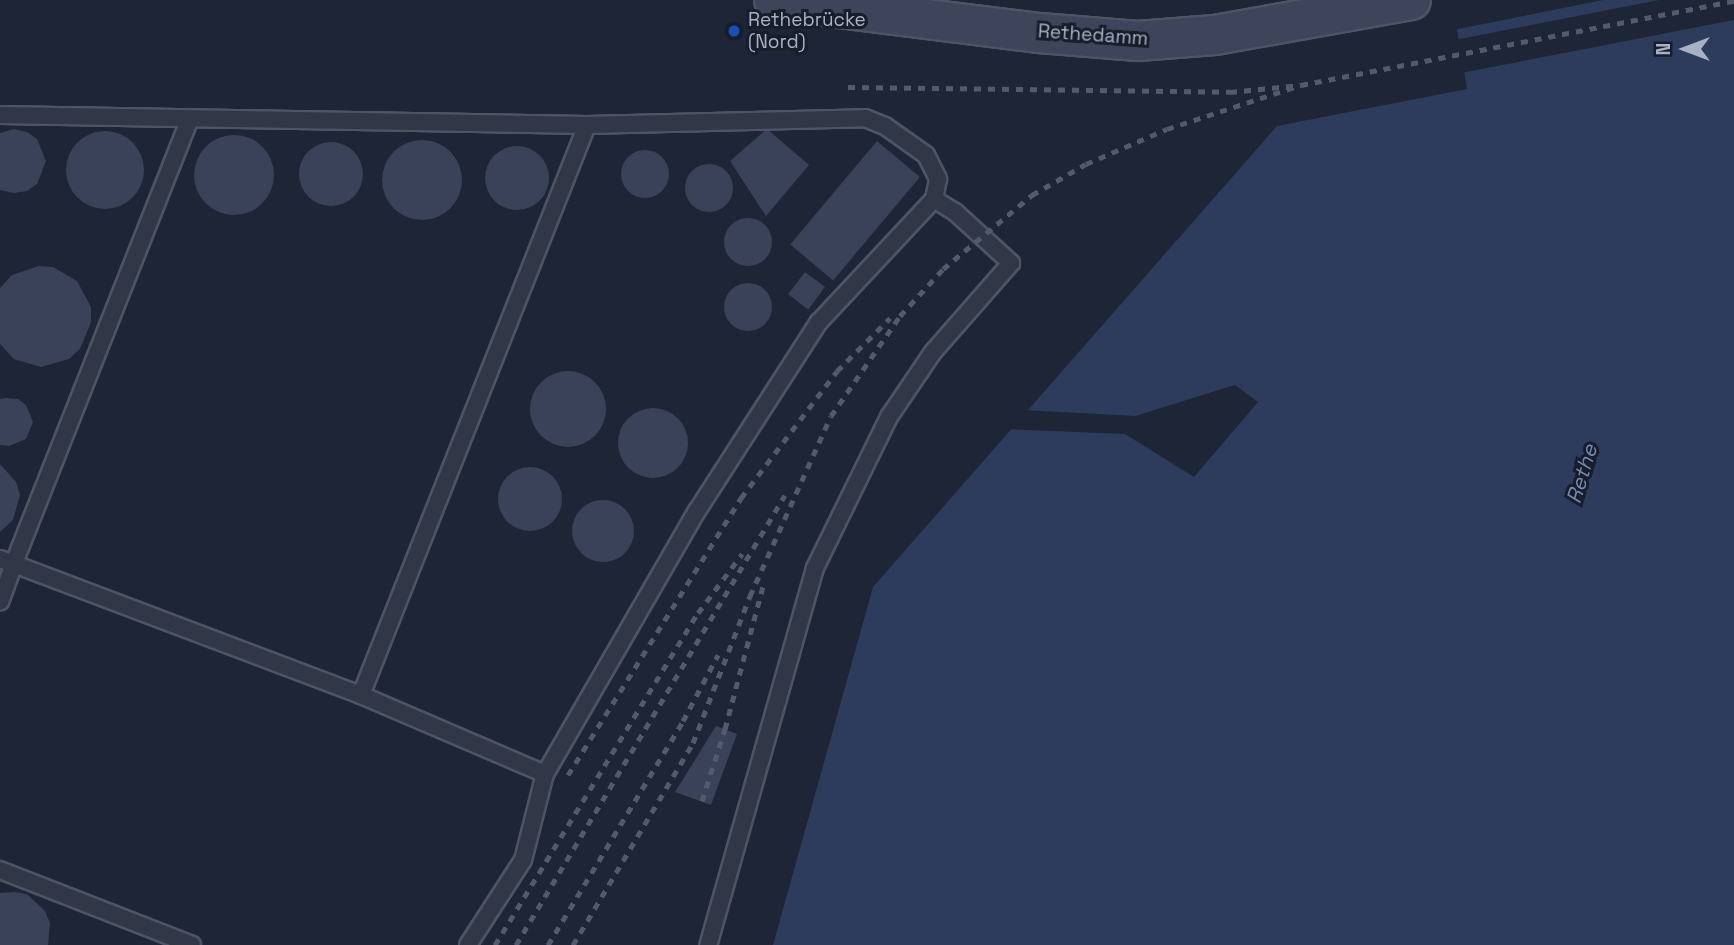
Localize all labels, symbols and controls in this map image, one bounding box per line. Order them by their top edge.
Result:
place label: Rethebrücke (Nord) [748,9,866,53]
north arrow [1650,14,1720,84]
street label: Rethedamm [1037,20,1149,50]
marker: Rethebrücke (Nord) [726,23,742,39]
text: N [1651,43,1676,55]
water label: Rethe [1561,442,1603,506]

